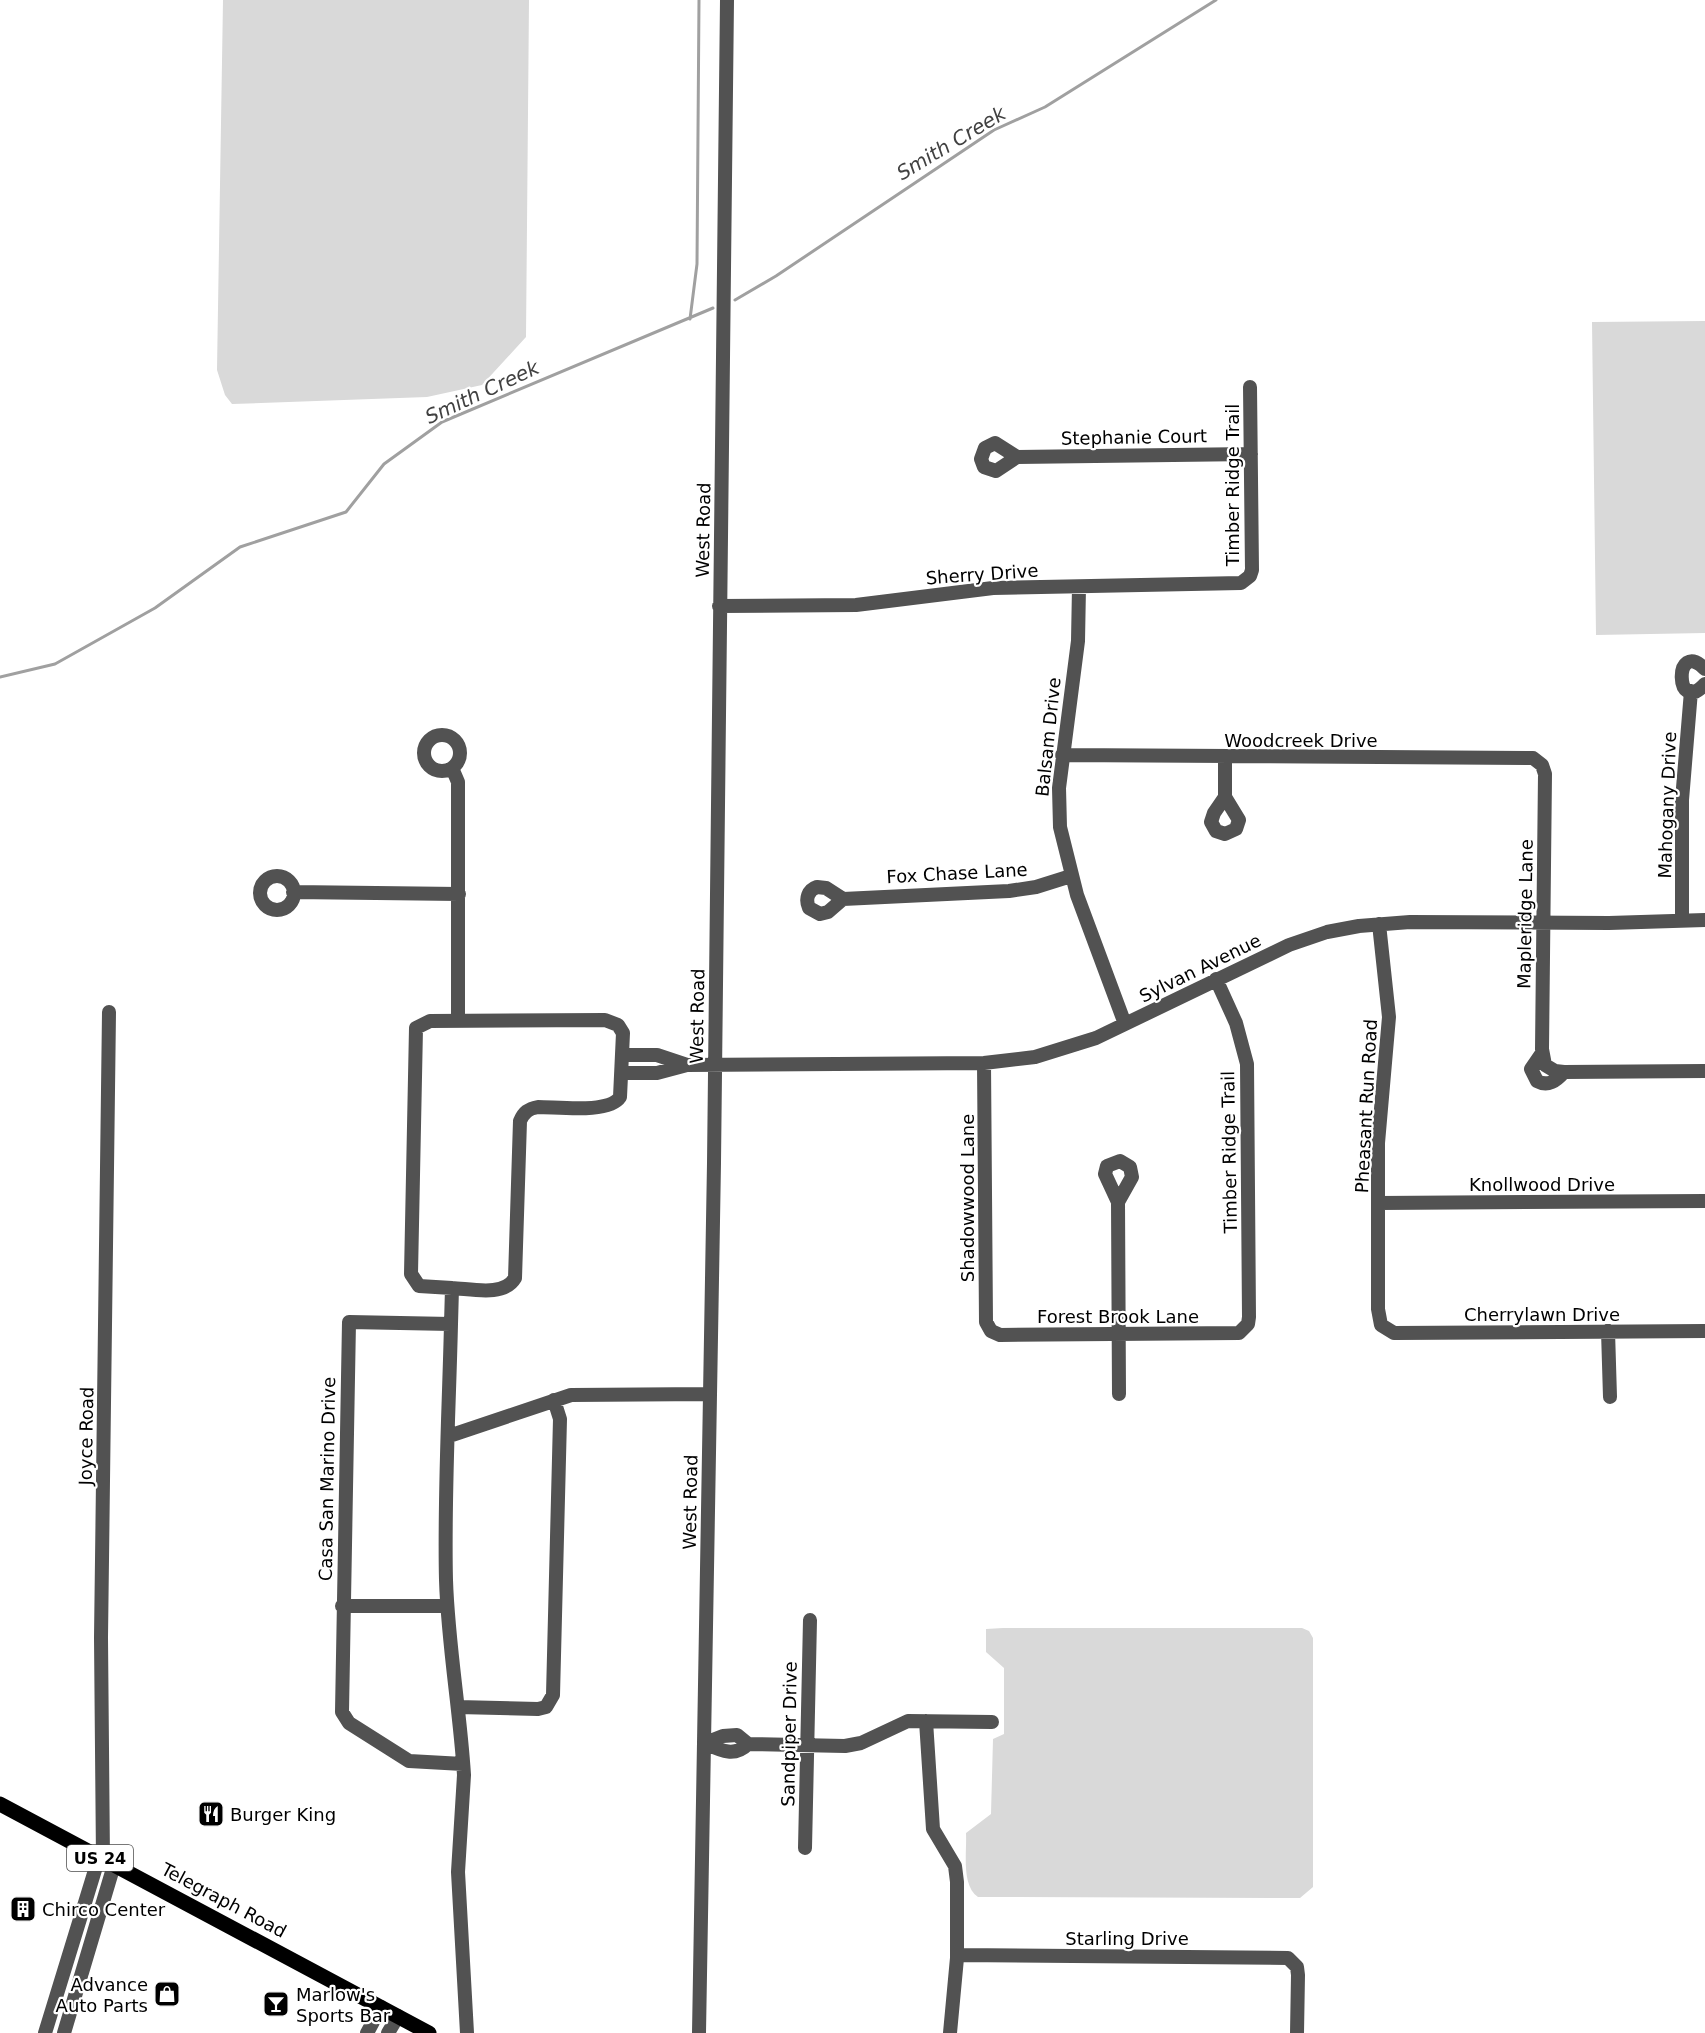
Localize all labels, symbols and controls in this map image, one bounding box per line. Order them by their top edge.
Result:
water label: Smith Creek [892,100,1011,185]
water label: Smith Creek [421,355,544,429]
street label: Timber Ridge Trail [1222,404,1243,567]
street label: Stephanie Court [1061,425,1207,449]
street label: West Road [692,482,714,578]
street label: Sherry Drive [925,560,1039,588]
street label: Balsam Drive [1031,676,1065,798]
street label: Woodcreek Drive [1224,730,1378,751]
street label: Mahogany Drive [1654,731,1680,879]
street label: Mapleridge Lane [1513,839,1537,989]
street label: Fox Chase Lane [886,859,1028,887]
street label: Sylvan Avenue [1136,929,1264,1007]
street label: West Road [686,968,708,1064]
street label: Pheasant Run Road [1351,1018,1381,1194]
street label: Timber Ridge Trail [1217,1071,1241,1234]
street label: Shadowwood Lane [957,1114,978,1282]
street label: Knollwood Drive [1469,1174,1615,1195]
street label: Cherrylawn Drive [1464,1304,1620,1325]
street label: Forest Brook Lane [1037,1306,1199,1327]
street label: Casa San Marino Drive [315,1377,339,1581]
street label: Joyce Road [75,1386,97,1487]
street label: West Road [679,1454,701,1550]
street label: Sandpiper Drive [777,1661,801,1807]
restaurant icon: Burger King [196,1799,226,1829]
place label: Burger King [230,1804,336,1825]
road number: US 24 [67,1845,133,1871]
street label: Telegraph Road [157,1858,290,1942]
building icon: Chirco Center [8,1894,38,1924]
place label: Chirco Center [42,1899,166,1920]
street label: Starling Drive [1065,1928,1189,1949]
place label: Advance Auto Parts [56,1974,148,2016]
shop icon: Advance Auto Parts [152,1979,182,2009]
place label: Marlow's Sports Bar [296,1984,391,2026]
bar icon: Marlow's Sports Bar [261,1989,291,2019]

